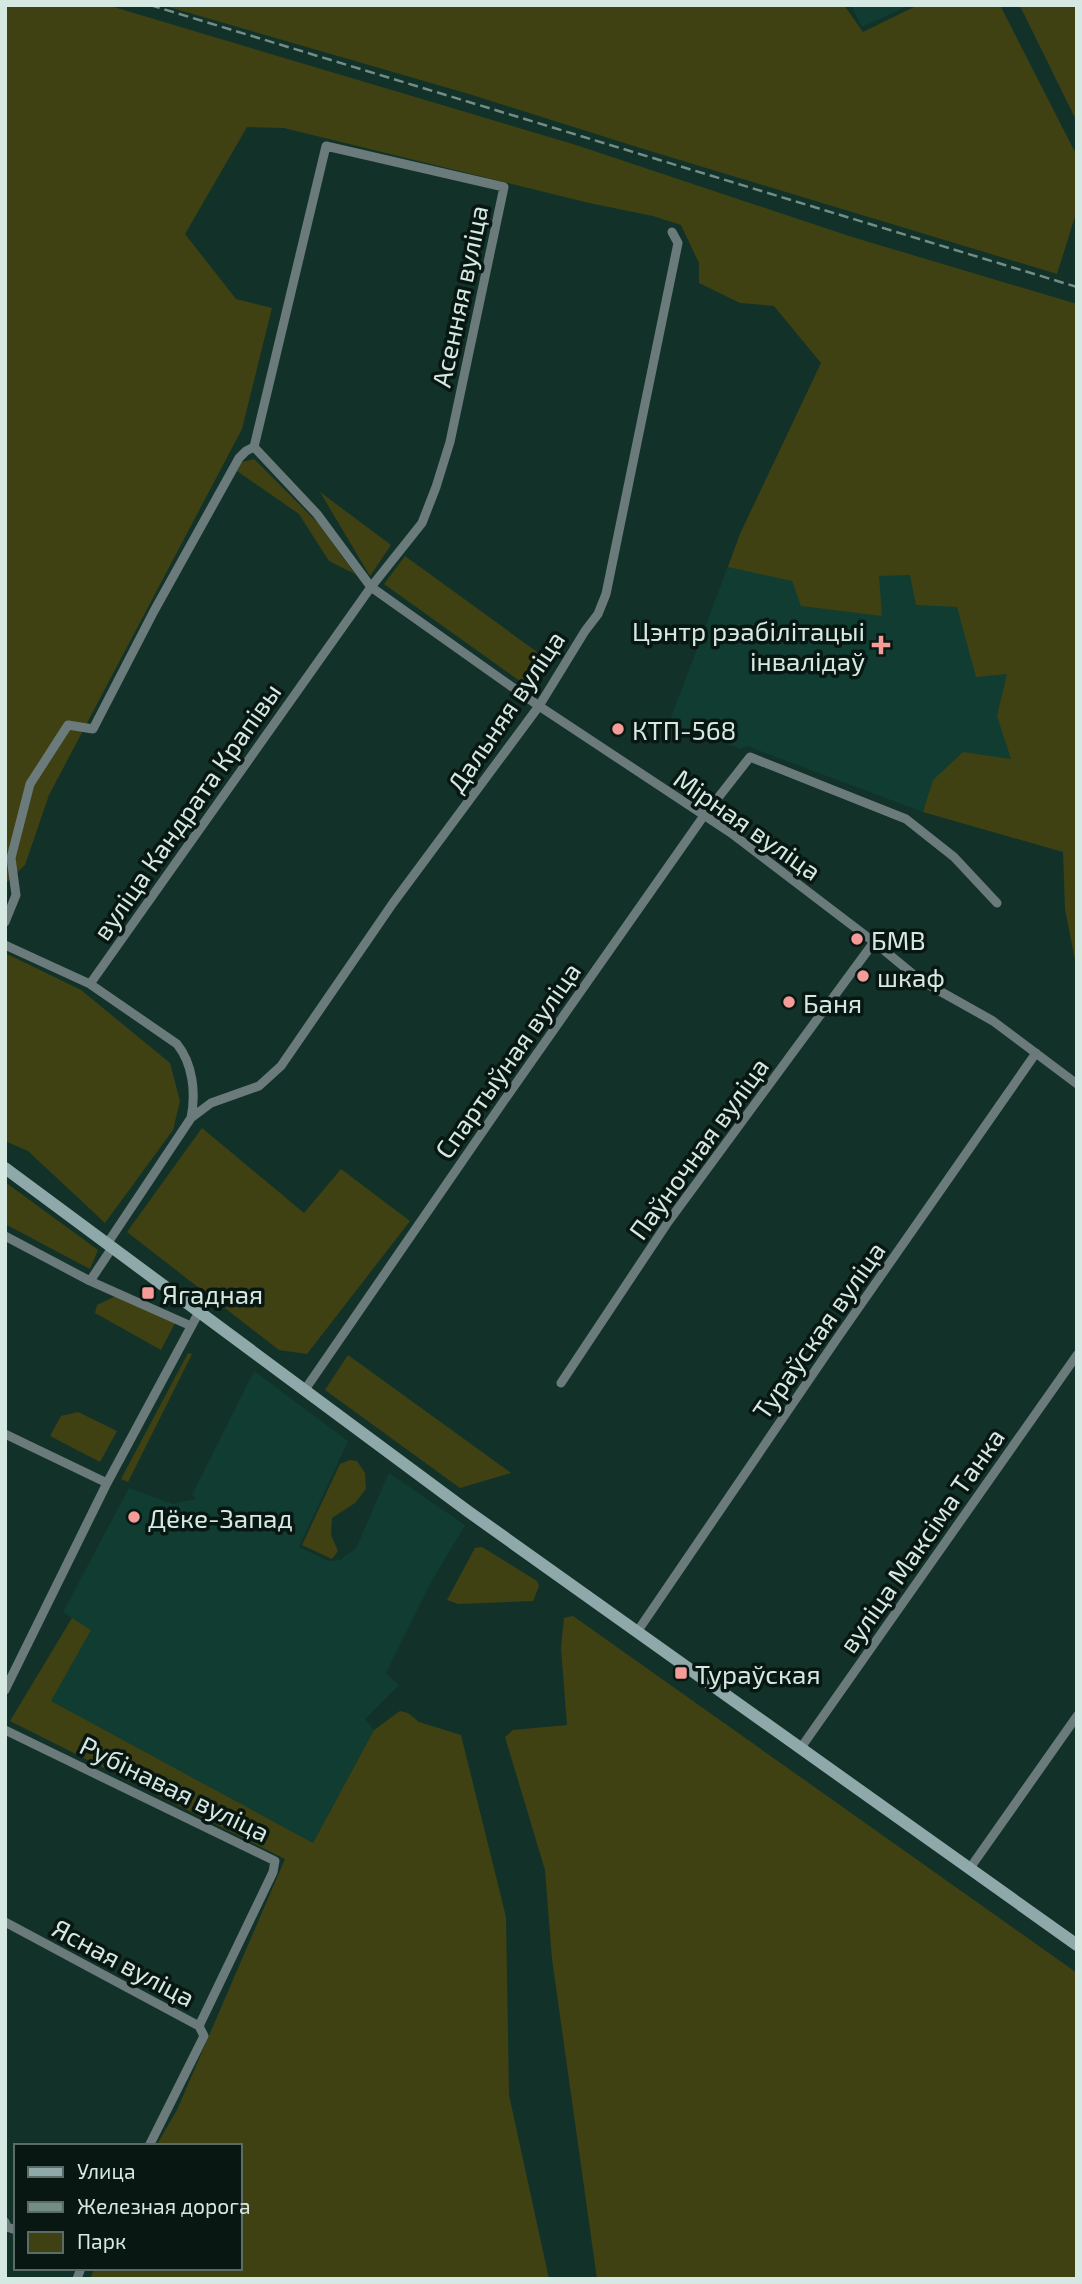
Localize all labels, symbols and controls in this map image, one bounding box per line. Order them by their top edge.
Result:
street label: Асенняя вуліца [425,202,494,390]
place label: Цэнтр рэабілітацыі інвалідаў [632,615,865,677]
street label: Дальняя вуліца [440,625,571,798]
marker: Цэнтр рэабілітацыі інвалідаў [871,635,891,655]
street label: вуліца Кандрата Крапівы [85,677,287,946]
place label: КТП-568 [632,714,736,745]
marker: КТП-568 [610,721,626,737]
street label: Мірная вуліца [668,762,827,887]
place label: БМВ [871,924,926,955]
marker: БМВ [849,931,865,947]
street label: Спартыўная вуліца [428,956,587,1165]
place label: шкаф [877,961,945,992]
marker: шкаф [855,968,871,984]
place label: Баня [803,987,862,1018]
marker: Баня [781,994,797,1010]
street label: Паўночная вуліца [622,1051,775,1245]
street label: Тураўская вуліца [745,1235,892,1425]
place label: Ягадная [162,1278,263,1309]
marker: Ягадная [140,1285,156,1301]
street label: вуліца Максіма Танка [832,1422,1011,1659]
place label: Дёке-Запад [148,1502,293,1533]
marker: Дёке-Запад [126,1509,142,1525]
place label: Тураўская [695,1658,821,1690]
marker: Тураўская [673,1665,689,1681]
street label: Рубінавая вуліца [75,1729,275,1848]
street label: Ясная вуліца [47,1912,200,2013]
legend [14,2144,242,2270]
text: Улица [77,2158,136,2183]
text: Железная дорога [77,2193,250,2218]
text: Парк [77,2228,126,2253]

